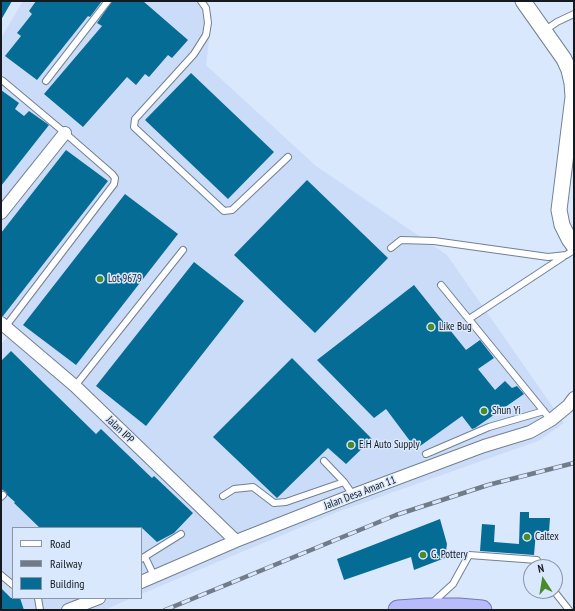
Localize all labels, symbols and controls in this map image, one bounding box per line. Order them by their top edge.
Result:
place label: Lot 9679 [108,272,142,286]
marker: Lot 9679 [95,274,105,284]
place label: Like Bug [439,320,472,334]
marker: Like Bug [426,322,436,332]
place label: Shun Yi [492,404,521,418]
marker: Shun Yi [479,406,489,416]
street label: Jalan IPP [103,414,137,446]
place label: E.H Auto Supply [359,438,420,452]
marker: E.H Auto Supply [346,440,356,450]
street label: Jalan Desa Aman 11 [322,473,398,513]
legend [12,527,142,599]
place label: Caltex [535,530,559,544]
marker: Caltex [522,532,532,542]
text: Road [50,536,70,551]
place label: G. Pottery [431,548,468,562]
marker: G. Pottery [418,550,428,560]
text: Railway [50,556,82,571]
north arrow [523,559,563,599]
text: N [536,561,545,576]
text: Building [50,576,85,591]

